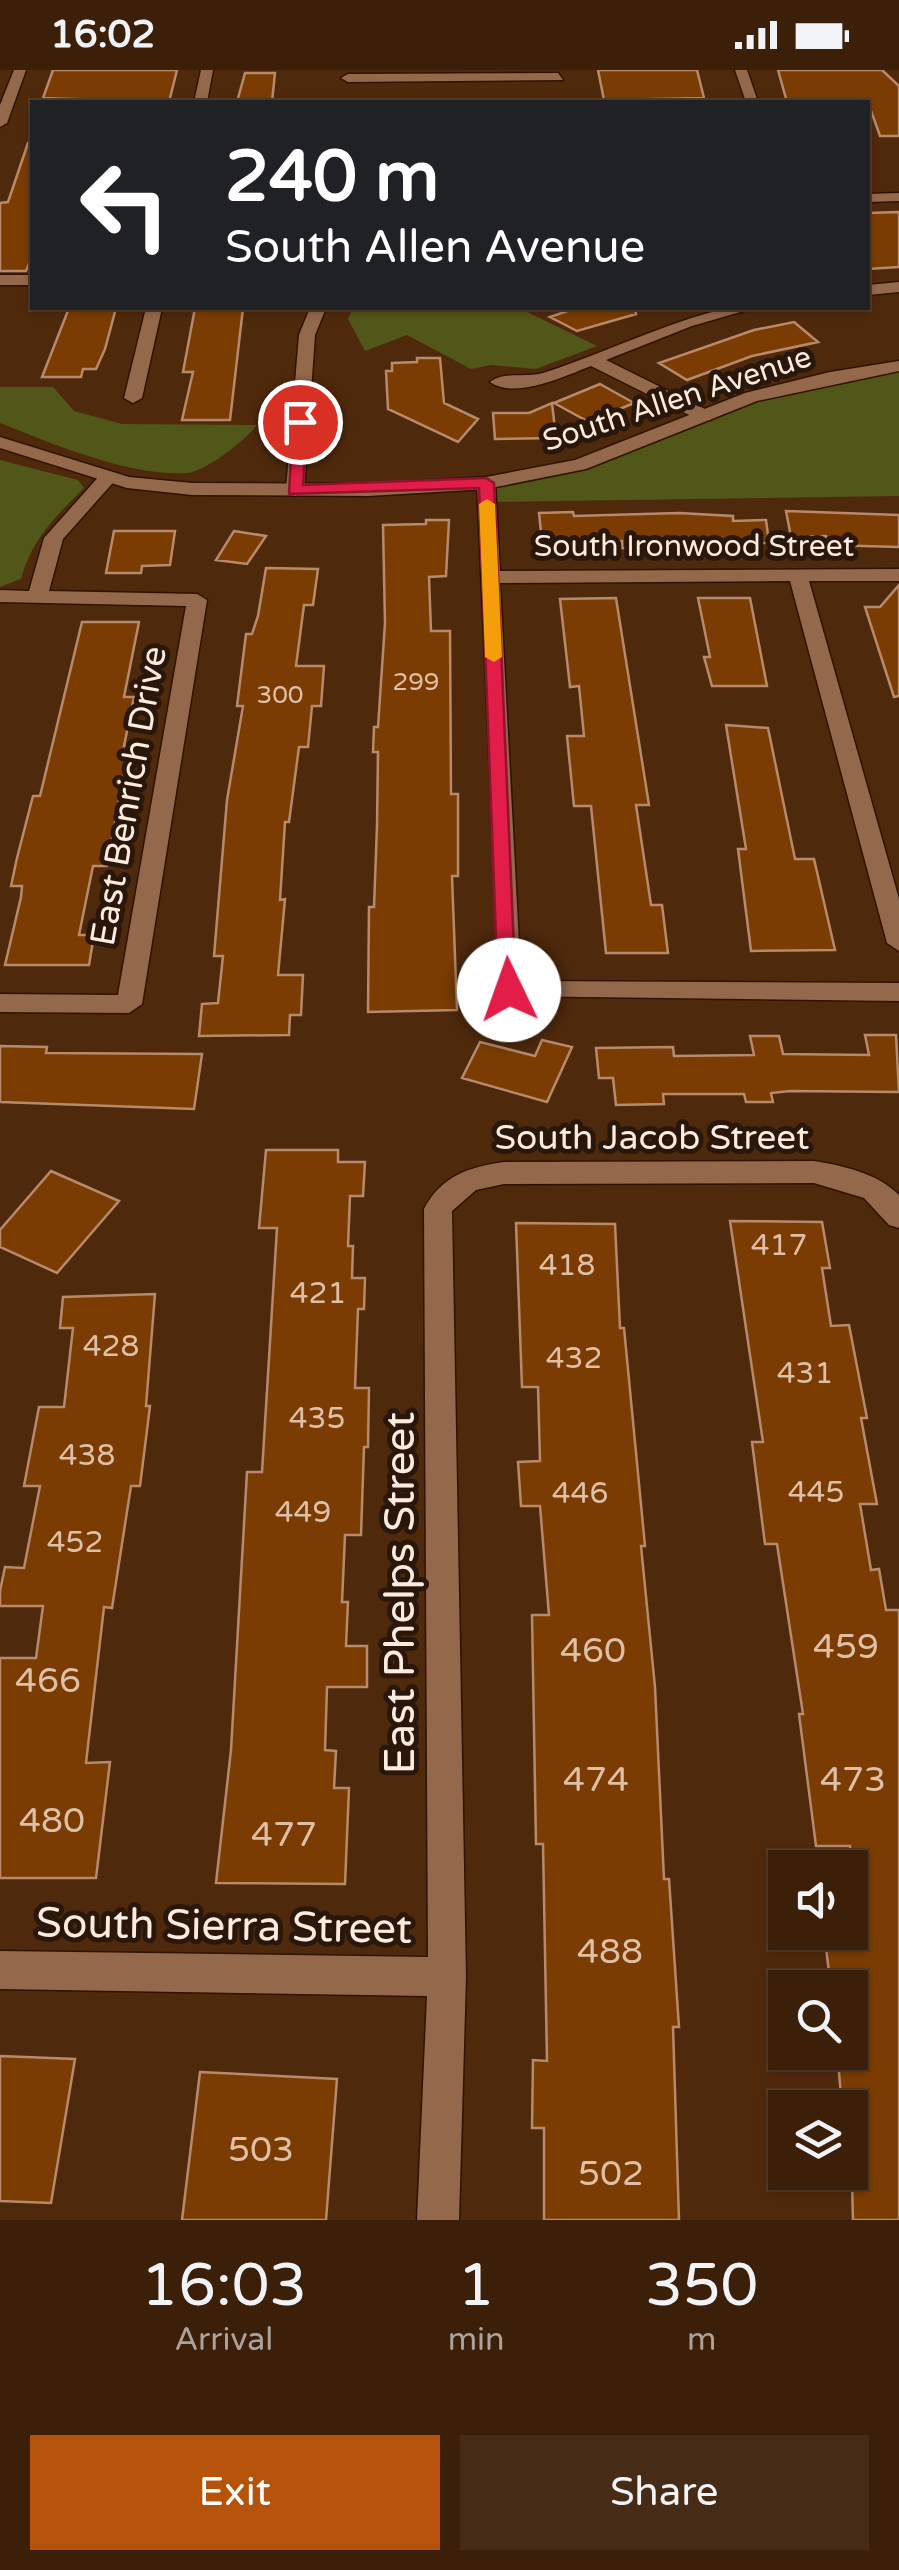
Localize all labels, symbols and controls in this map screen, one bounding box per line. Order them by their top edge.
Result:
text: 16:02 [50,12,155,58]
text: 240 m [225,136,439,220]
icon: left [60,140,190,270]
text: South Allen Avenue [225,221,645,275]
street label: South Allen Avenue [538,338,816,460]
pin [258,380,343,465]
icon: arrive [273,395,328,450]
street label: South Ironwood Street [534,528,854,565]
street label: East Benrich Drive [82,643,176,949]
house number: 299 [392,667,440,697]
house number: 300 [256,680,304,710]
position arrow [457,938,561,1042]
street label: South Jacob Street [495,1117,809,1159]
house number: 417 [751,1227,807,1264]
house number: 418 [539,1247,595,1284]
house number: 421 [290,1275,346,1312]
house number: 428 [83,1328,139,1365]
house number: 432 [546,1340,602,1377]
house number: 431 [777,1355,833,1392]
house number: 435 [289,1400,345,1437]
street label: East Phelps Street [375,1412,426,1774]
house number: 438 [59,1437,115,1474]
house number: 445 [788,1474,844,1511]
house number: 446 [552,1475,608,1512]
house number: 449 [275,1494,331,1531]
house number: 452 [47,1524,103,1561]
house number: 459 [813,1626,879,1668]
house number: 460 [560,1630,626,1672]
house number: 466 [15,1660,81,1702]
house number: 474 [563,1759,629,1801]
house number: 473 [820,1759,886,1801]
house number: 480 [19,1800,85,1842]
house number: 477 [251,1814,317,1856]
map controls [768,1850,868,2190]
button: sound [768,1850,868,1950]
street label: South Sierra Street [36,1897,412,1955]
house number: 488 [577,1931,643,1973]
button: search [768,1970,868,2070]
button: layers [768,2090,868,2190]
house number: 503 [228,2129,294,2171]
house number: 502 [578,2153,644,2195]
text: 16:03 [141,2250,307,2322]
text: 1 [457,2250,495,2322]
text: 350 [645,2250,758,2322]
text: Arrival [174,2321,273,2359]
text: min [448,2321,505,2359]
text: m [687,2321,716,2359]
button: Exit [30,2435,440,2550]
button: Share [460,2435,869,2550]

